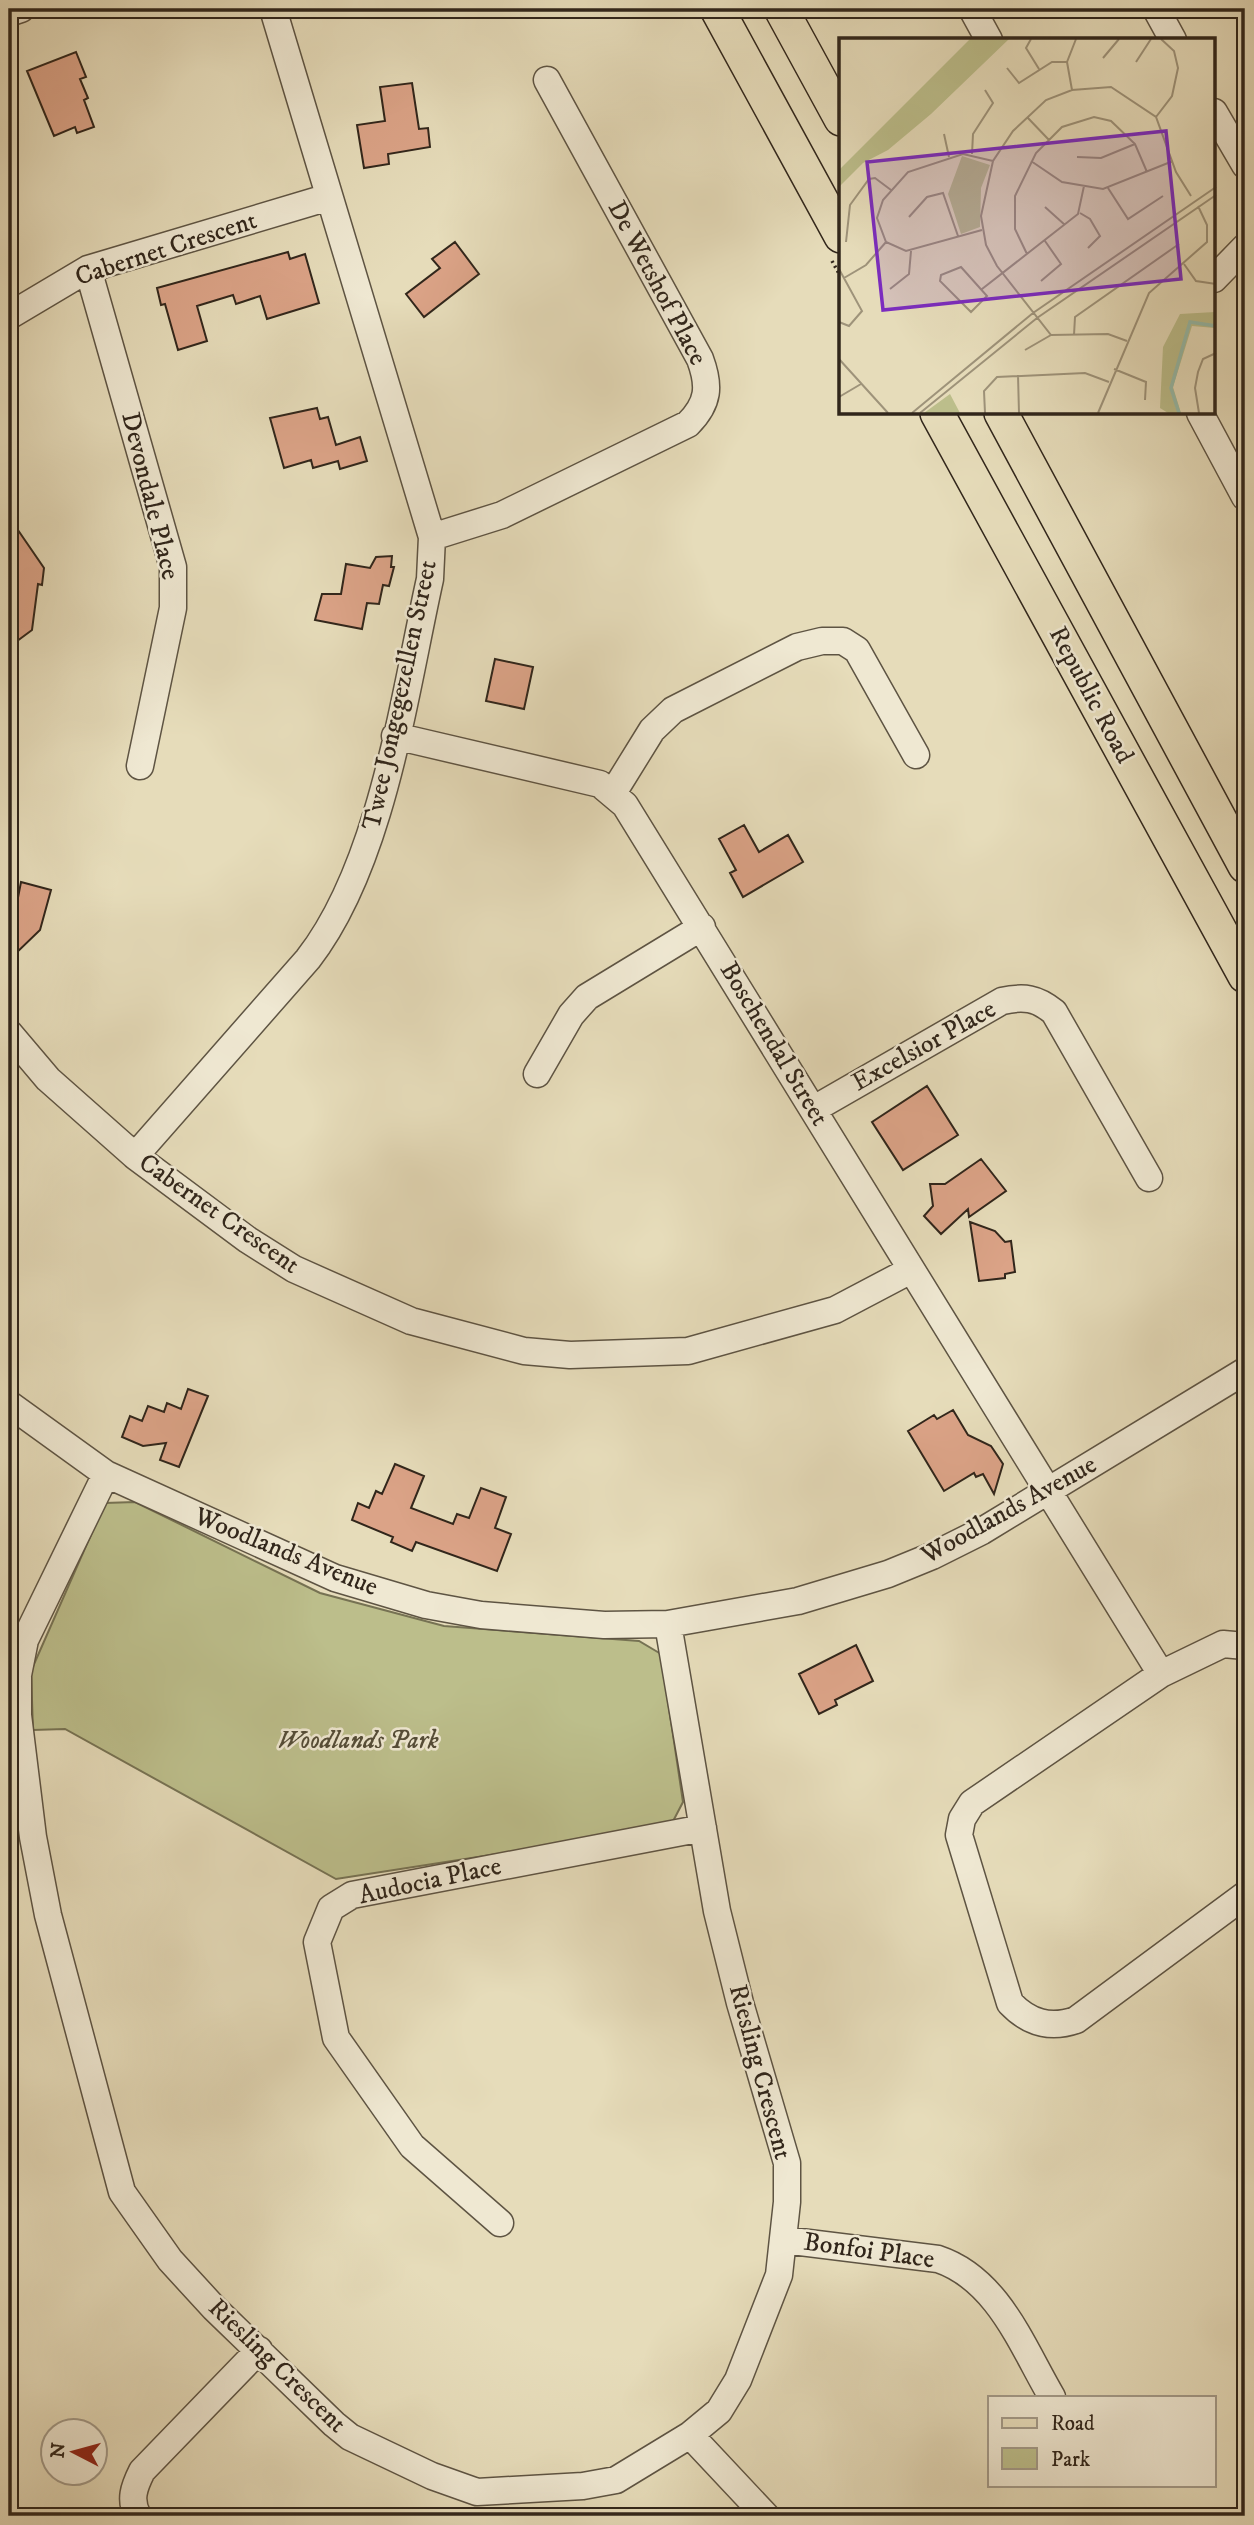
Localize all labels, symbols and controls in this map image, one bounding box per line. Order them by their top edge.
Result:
inset map [839,38,1216,415]
street label: De Wetshof Place [600,195,714,371]
street label: Cabernet Crescent [71,204,261,294]
street label: Devondale Place [113,409,187,583]
street label: Twee Jongegezellen Street [355,557,445,833]
street label: Republic Road [1041,621,1141,769]
street label: Boschendal Street [712,956,836,1132]
street label: Excelsior Place [846,993,1002,1099]
street label: Cabernet Crescent [132,1146,306,1282]
street label: Woodlands Avenue [915,1448,1102,1572]
street label: Woodlands Avenue [188,1500,383,1604]
park label: Woodlands Park [277,1724,439,1757]
street label: Audocia Place [356,1850,504,1912]
street label: Riesling Crescent [721,1981,799,2163]
street label: Bonfoi Place [802,2226,936,2276]
street label: Riesling Crescent [201,2292,353,2440]
legend [988,2396,1216,2486]
text: Road [1051,2411,1095,2437]
north arrow [38,2416,108,2486]
text: N [46,2441,71,2459]
text: Park [1051,2447,1091,2473]

